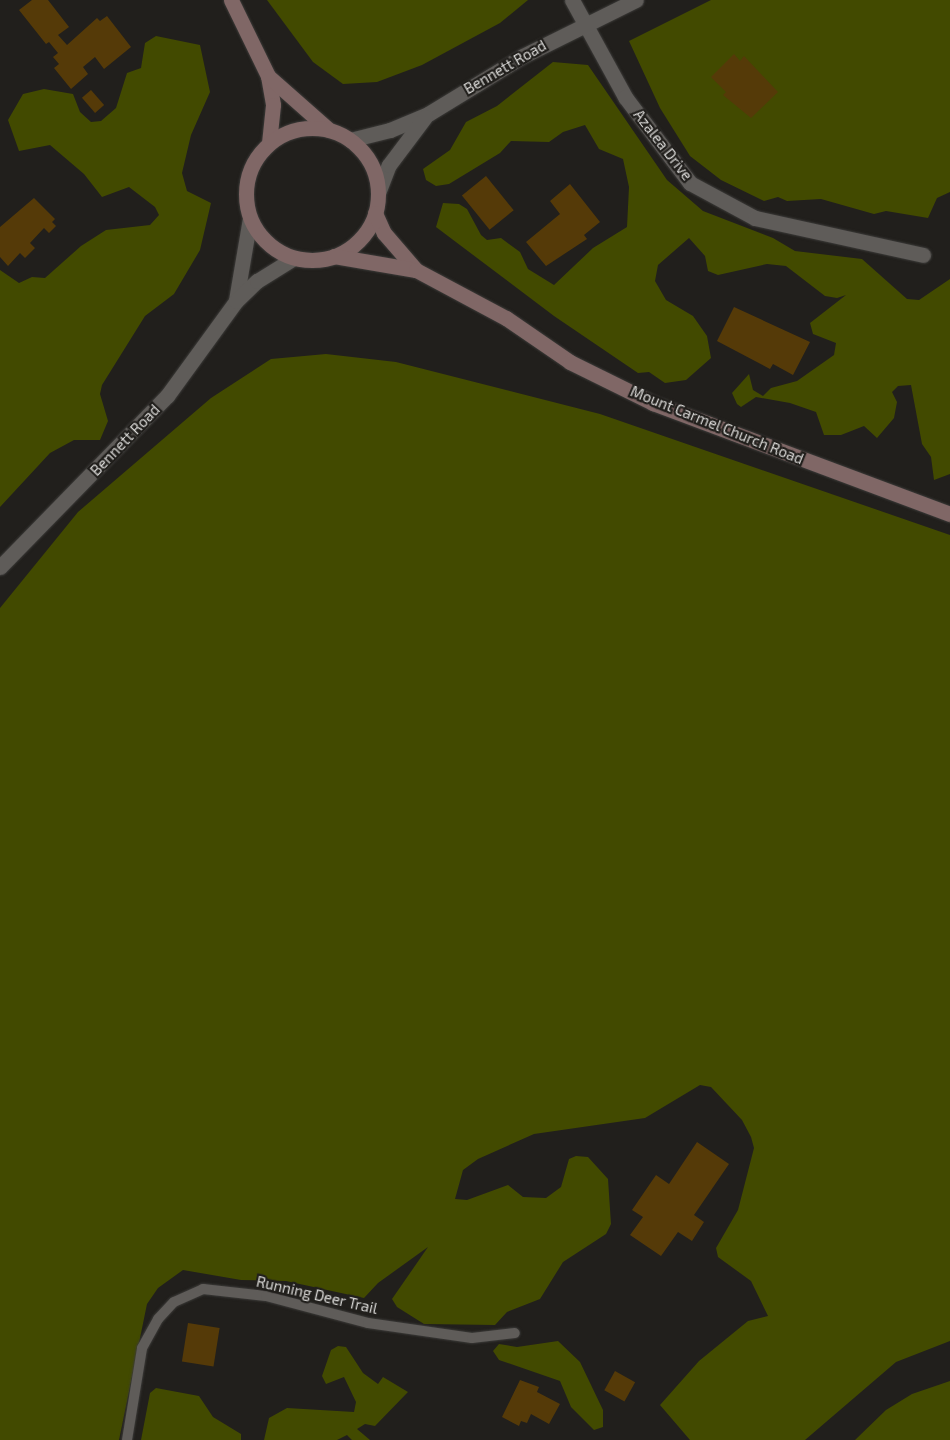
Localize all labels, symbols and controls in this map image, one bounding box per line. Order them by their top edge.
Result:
street label: Bennett Road [461,36,549,98]
street label: Azalea Drive [630,106,696,184]
street label: Mount Carmel Church Road [628,382,806,468]
street label: Bennett Road [87,401,163,479]
street label: Running Deer Trail [254,1272,380,1318]

